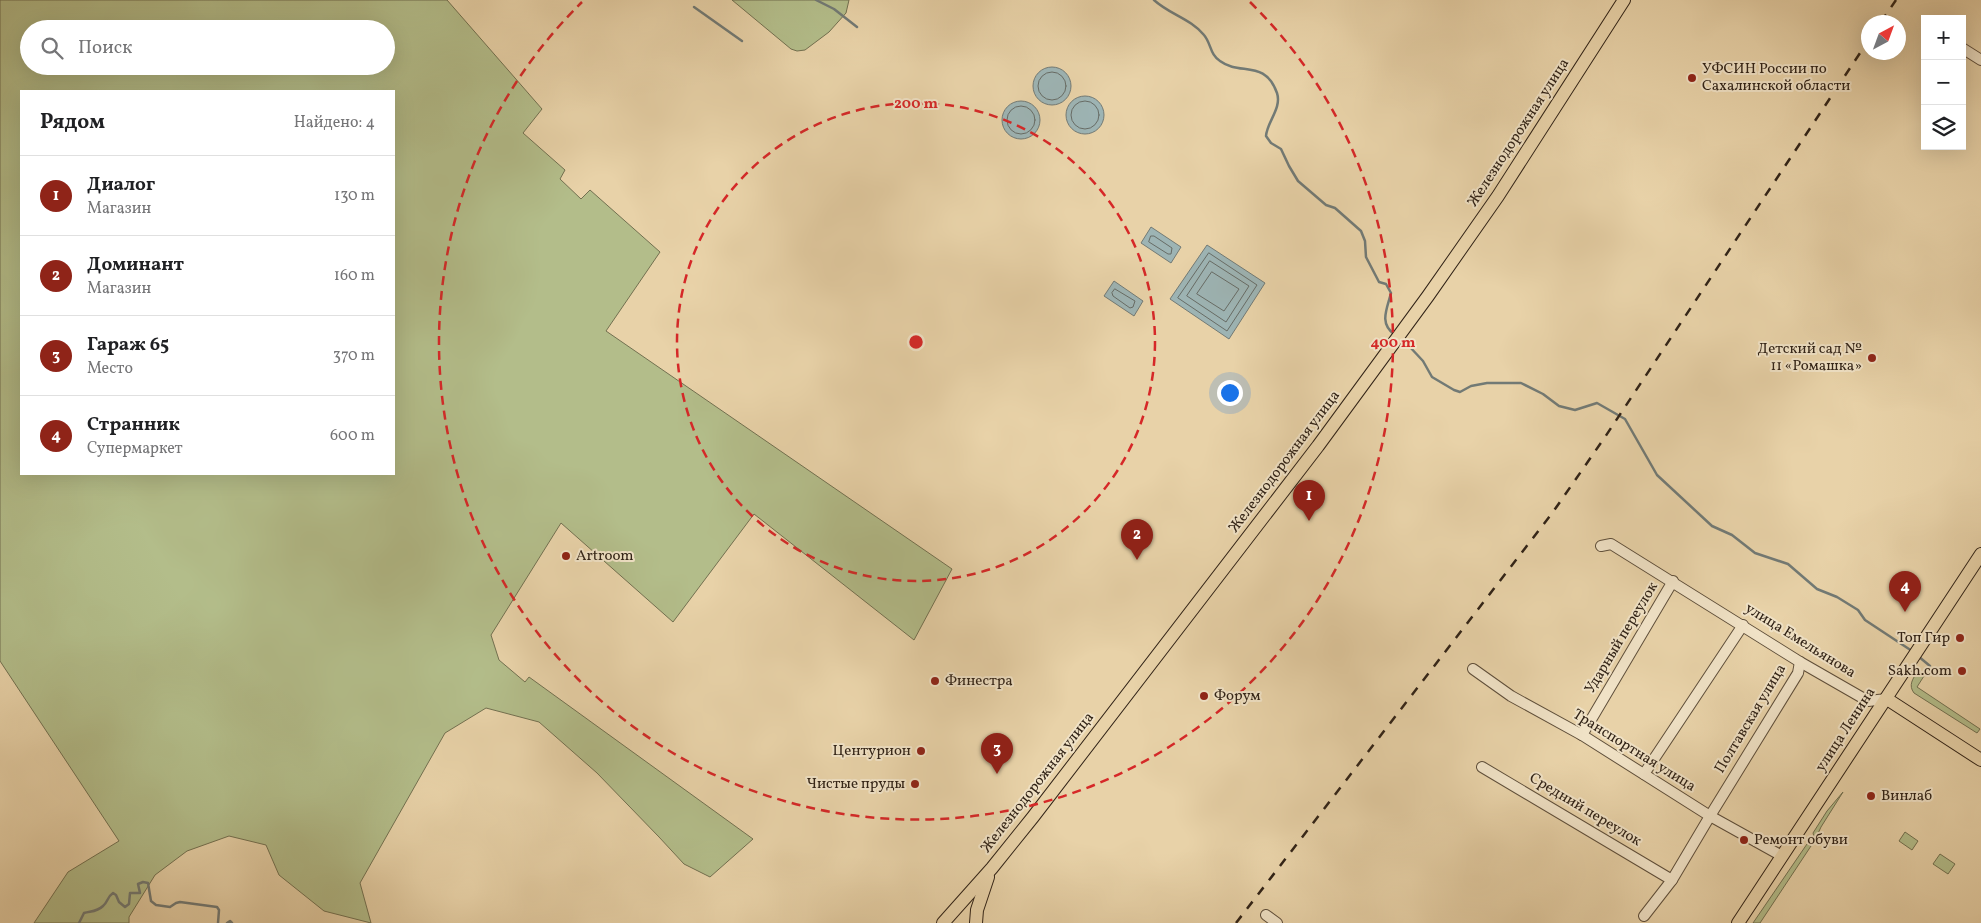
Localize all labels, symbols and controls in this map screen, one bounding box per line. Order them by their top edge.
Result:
north arrow [1861,15,1906,60]
map controls [1921,15,1966,150]
button: + [1921,15,1966,60]
search box [20,20,395,75]
icon: search [38,34,66,62]
text: Поиск [78,35,132,61]
street label: Железнодорожная улица [1463,55,1575,211]
place label: УФСИН России по Сахалинской области [1702,59,1850,97]
button: − [1921,60,1966,105]
marker: УФСИН России по Сахалинской области [1686,72,1698,84]
text: 200 m [894,94,938,115]
button: layers [1921,105,1966,150]
text: Рядом [40,108,105,137]
text: Найдено: 4 [294,112,375,134]
text: Диалог [87,172,155,198]
text: 1 [53,185,59,207]
text: 130 m [334,185,375,207]
text: Магазин [87,198,151,220]
text: Доминант [87,252,184,278]
text: 2 [52,265,60,287]
text: 160 m [334,265,375,287]
text: Магазин [87,278,151,300]
text: Гараж 65 [87,332,169,358]
centre of rings [907,333,925,351]
text: 400 m [1371,333,1416,354]
place label: Детский сад № 11 «Ромашка» [1757,339,1862,377]
text: 3 [52,345,60,367]
text: 370 m [333,345,375,367]
marker: Детский сад № 11 «Ромашка» [1866,352,1878,364]
text: Место [87,358,133,380]
your location [1217,380,1243,406]
street label: Железнодорожная улица [1224,386,1346,538]
text: Странник [87,412,180,438]
text: 4 [51,425,61,447]
text: 600 m [330,425,375,447]
text: Супермаркет [87,438,183,460]
pin: 1 [1293,480,1325,521]
pin: 2 [1121,519,1153,560]
place label: Artroom [576,546,634,567]
marker: Artroom [560,550,572,562]
pin: 4 [1889,571,1921,612]
street label: Ударный переулок [1580,578,1664,698]
street label: улица Емельянова [1741,598,1859,684]
place label: Топ Гир [1897,628,1950,649]
marker: Топ Гир [1954,632,1966,644]
street label: Полтавская улица [1710,660,1792,778]
place label: Sakh.com [1888,661,1952,682]
marker: Sakh.com [1956,665,1968,677]
place label: Финестра [945,671,1013,692]
marker: Финестра [929,675,941,687]
street label: улица Ленина [1811,684,1881,776]
place label: Форум [1214,686,1261,707]
marker: Форум [1198,690,1210,702]
street label: Транспортная улица [1568,705,1700,797]
street label: Железнодорожная улица [976,708,1100,858]
pin: 3 [981,733,1013,774]
place label: Центурион [833,741,911,762]
marker: Центурион [915,745,927,757]
street label: Средний переулок [1525,768,1645,852]
place label: Чистые пруды [806,774,905,795]
marker: Чистые пруды [909,778,921,790]
place label: Винлаб [1881,786,1932,807]
marker: Винлаб [1865,790,1877,802]
place label: Ремонт обуви [1754,830,1848,851]
marker: Ремонт обуви [1738,834,1750,846]

